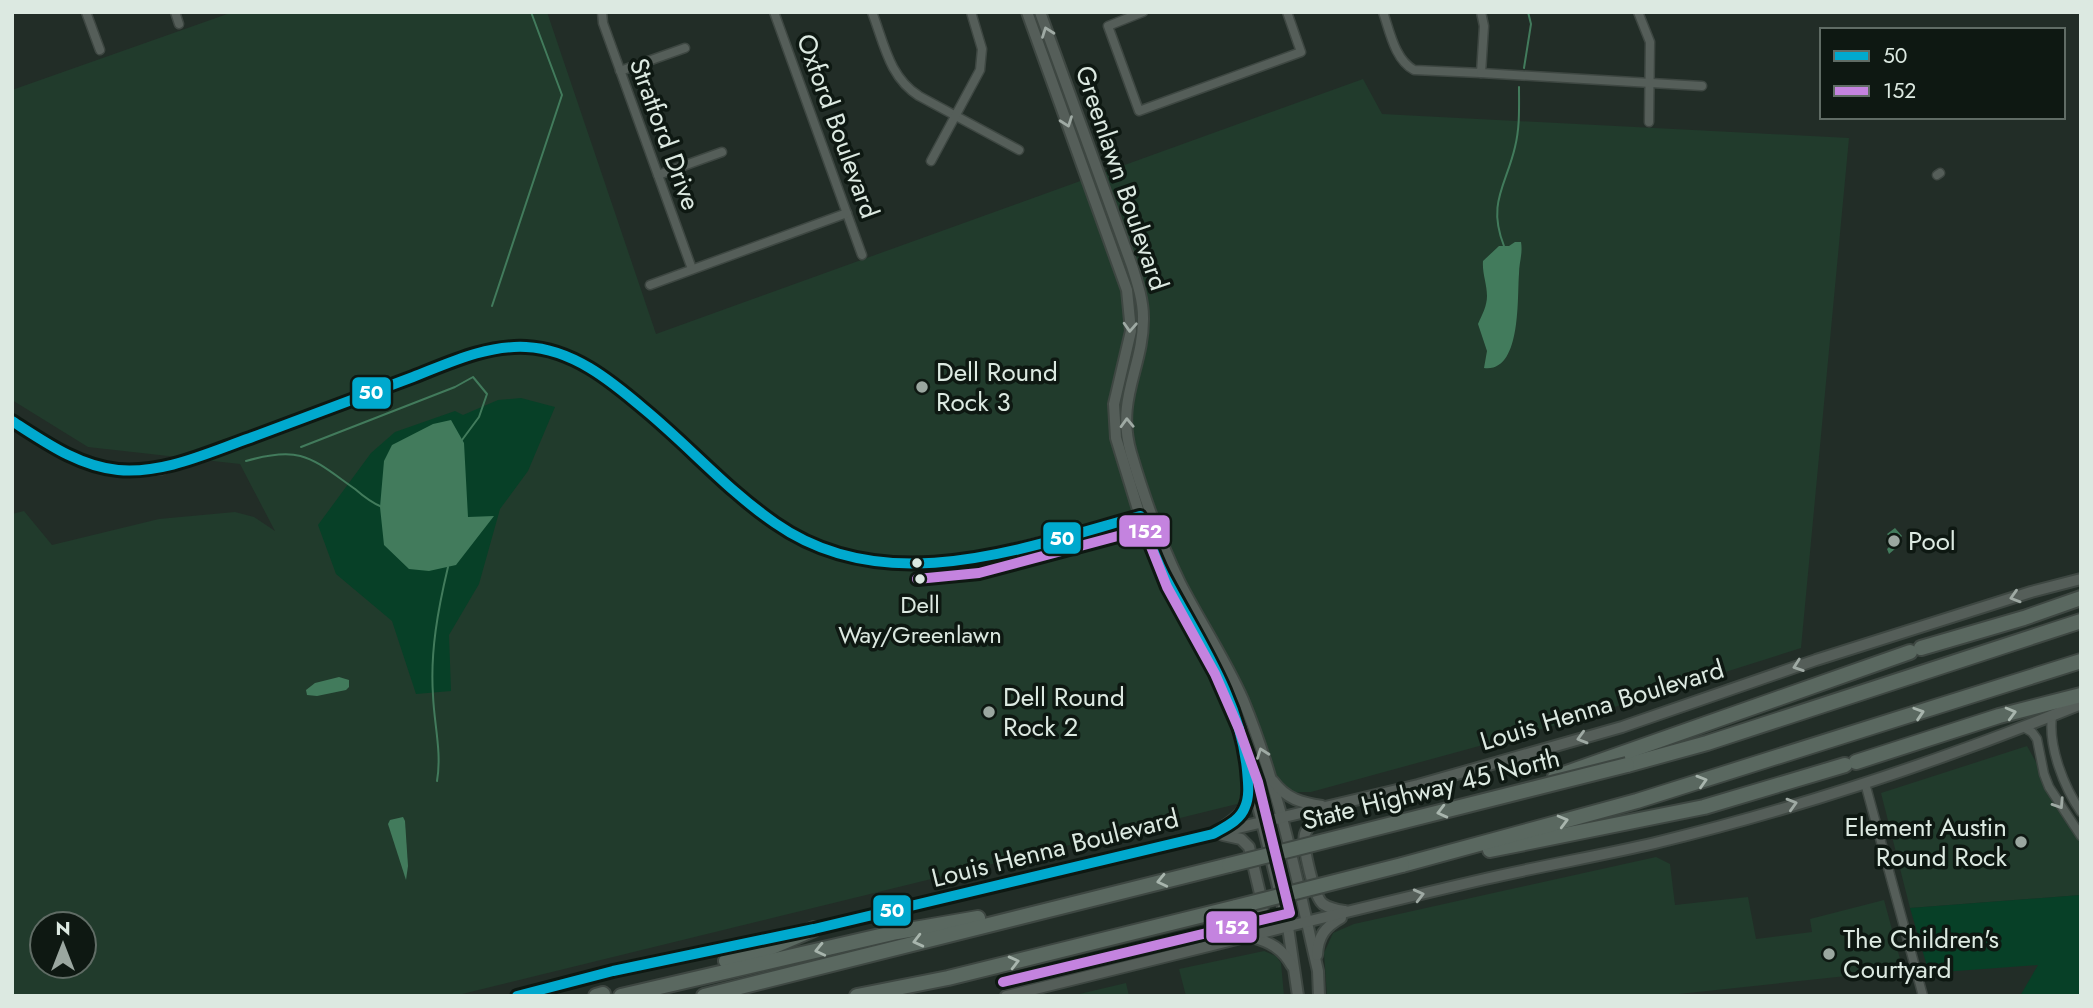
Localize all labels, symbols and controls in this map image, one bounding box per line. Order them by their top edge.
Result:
one-way arrow [1041,26,1055,38]
legend [1820,28,2065,119]
street label: Oxford Boulevard [787,29,889,223]
text: 50 [1883,41,1907,71]
street label: Stratford Drive [620,53,710,215]
street label: Greenlawn Boulevard [1066,60,1178,296]
text: 152 [1883,76,1916,106]
one-way arrow [1059,116,1073,128]
one-way arrow [1123,322,1138,333]
place label: Dell Round Rock 3 [936,353,1058,421]
line badge: 50 [351,376,392,410]
text: 50 [359,379,383,406]
marker: Dell Round Rock 3 [914,379,930,395]
one-way arrow [1119,418,1134,429]
line badge: 152 [1118,514,1171,548]
text: 152 [1128,518,1162,545]
line badge: 50 [1042,521,1082,555]
place label: Pool [1908,522,1956,560]
text: 50 [1050,525,1074,552]
marker: Pool [1886,533,1902,549]
unlabelled marker [910,556,924,570]
marker: Dell Way/Greenlawn [913,572,927,586]
place label: Dell Way/Greenlawn [838,587,1002,652]
one-way arrow [2009,589,2022,603]
street label: Louis Henna Boulevard [1475,650,1729,760]
one-way arrow [1793,658,1805,672]
place label: Dell Round Rock 2 [1003,678,1125,746]
marker: Dell Round Rock 2 [981,704,997,720]
one-way arrow [2005,706,2017,721]
one-way arrow [1913,707,1925,721]
one-way arrow [1577,729,1589,744]
street label: State Highway 45 North [1298,739,1564,839]
one-way arrow [1257,748,1271,760]
one-way arrow [1696,775,1708,789]
one-way arrow [2051,796,2064,809]
one-way arrow [1786,798,1798,813]
street label: Louis Henna Boulevard [928,799,1182,897]
one-way arrow [1436,804,1448,818]
place label: Element Austin Round Rock [1845,808,2008,876]
one-way arrow [1557,815,1569,829]
marker: Element Austin Round Rock [2013,834,2029,850]
one-way arrow [1156,873,1168,887]
one-way arrow [1412,889,1424,903]
line badge: 50 [872,894,912,927]
text: 50 [880,897,904,924]
north arrow [28,910,98,980]
line badge: 152 [1205,910,1258,944]
text: 152 [1215,914,1249,941]
text: N [55,915,71,942]
place label: The Children's Courtyard [1843,920,1999,988]
one-way arrow [912,933,924,947]
one-way arrow [814,941,826,956]
marker: The Children's Courtyard [1821,946,1837,962]
one-way arrow [1008,956,1020,970]

